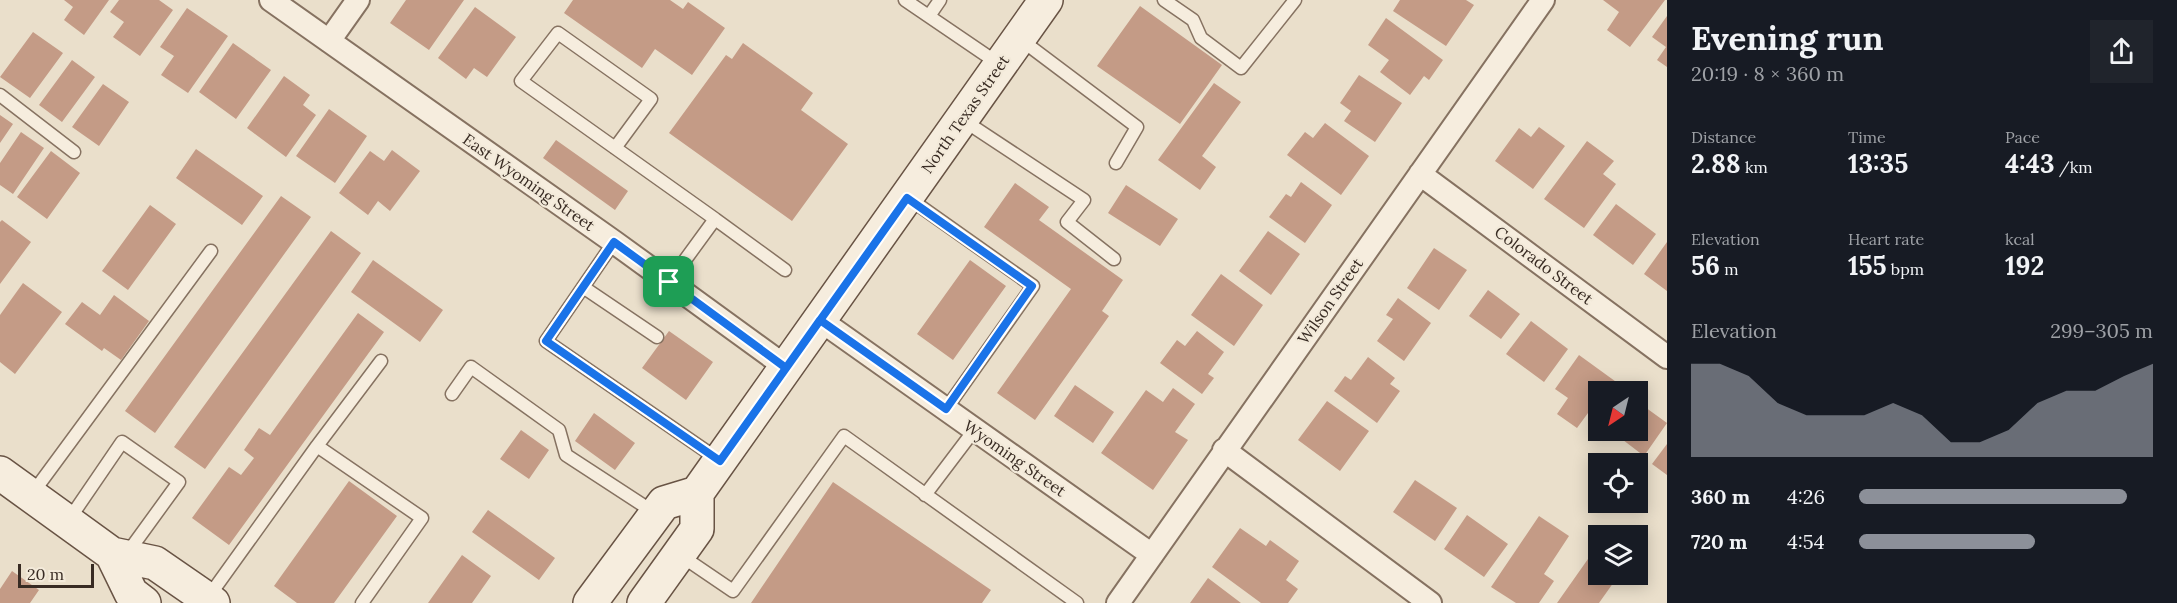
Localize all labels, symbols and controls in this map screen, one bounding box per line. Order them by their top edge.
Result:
text: Evening run [1691,17,1883,59]
button: share [2090,20,2153,83]
street label: North Texas Street [917,50,1014,177]
text: 20:19 · 8 × 360 m [1691,61,1844,86]
text: Distance [1691,127,1756,147]
text: Time [1848,127,1886,147]
text: Pace [2005,127,2040,147]
street label: East Wyoming Street [459,129,599,235]
text: 2.88 [1691,147,1741,180]
text: 13:35 [1848,147,1908,180]
text: 4:43 [2005,147,2055,180]
text: km [1741,157,1768,177]
text: /km [2055,157,2093,177]
street label: Colorado Street [1491,222,1598,309]
text: Elevation [1691,229,1760,249]
text: Heart rate [1848,229,1924,249]
text: kcal [2005,229,2035,249]
text: 56 [1691,249,1720,282]
text: 155 [1848,249,1887,282]
text: 192 [2005,249,2044,282]
street label: Wilson Street [1293,253,1367,348]
pin [643,256,694,307]
text: m [1720,259,1739,279]
text: bpm [1887,259,1924,279]
icon: arrive [652,265,685,298]
text: Elevation [1691,318,1777,343]
text: 299–305 m [2050,318,2153,343]
north arrow [1588,381,1648,441]
map controls [1588,381,1648,585]
street label: Wyoming Street [960,415,1071,501]
button: locate [1588,453,1648,513]
text: 360 m [1691,484,1750,509]
text: 4:26 [1787,484,1825,509]
button: layers [1588,525,1648,585]
text: 720 m [1691,529,1747,554]
text: 4:54 [1787,529,1825,554]
scale bar [18,561,94,588]
text: 20 m [27,564,64,584]

